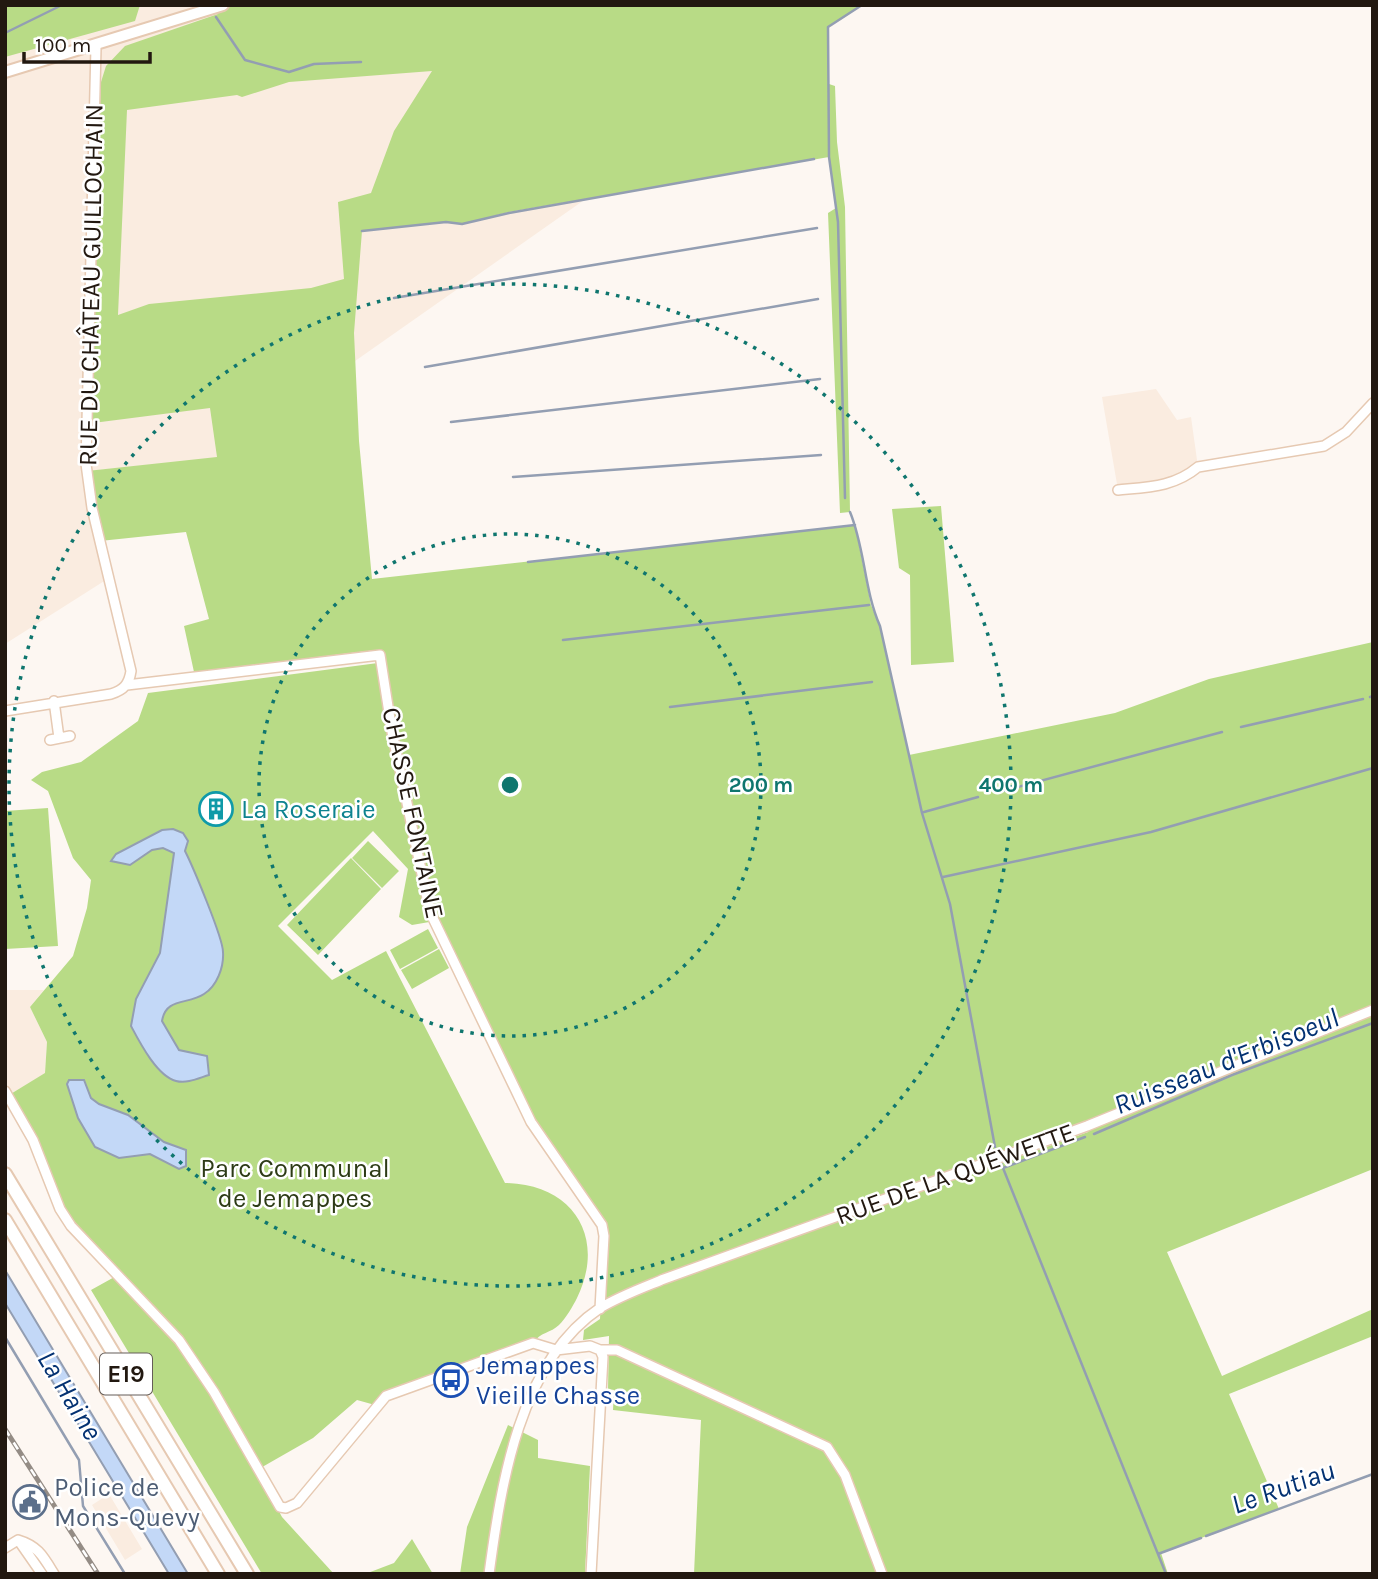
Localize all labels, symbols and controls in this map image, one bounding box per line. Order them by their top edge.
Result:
scale bar [24,21,150,65]
text: 100 m [35,33,92,57]
street label: RUE DU CHÂTEAU GUILLOCHAIN [72,104,110,466]
street label: CHASSE FONTAINE [375,705,451,921]
centre of rings [498,773,522,797]
text: 200 m [729,773,793,797]
text: 400 m [979,773,1043,797]
building icon: La Roseraie [197,790,235,828]
place label: La Roseraie [241,794,376,825]
water label: Ruisseau d'Erbisoeul [1109,1001,1343,1121]
street label: RUE DE LA QUÉWETTE [831,1115,1079,1232]
park label: Parc Communal de Jemappes [200,1153,390,1214]
water label: La Haine [30,1344,110,1446]
place label: Jemappes Vieille Chasse [476,1350,640,1411]
road number: E19 [100,1354,152,1394]
bus stop icon: Jemappes Vieille Chasse [432,1361,470,1399]
water label: Le Rutiau [1227,1453,1339,1521]
place label: Police de Mons-Quevy [54,1472,200,1533]
public building icon: Police de Mons-Quevy [11,1483,49,1521]

